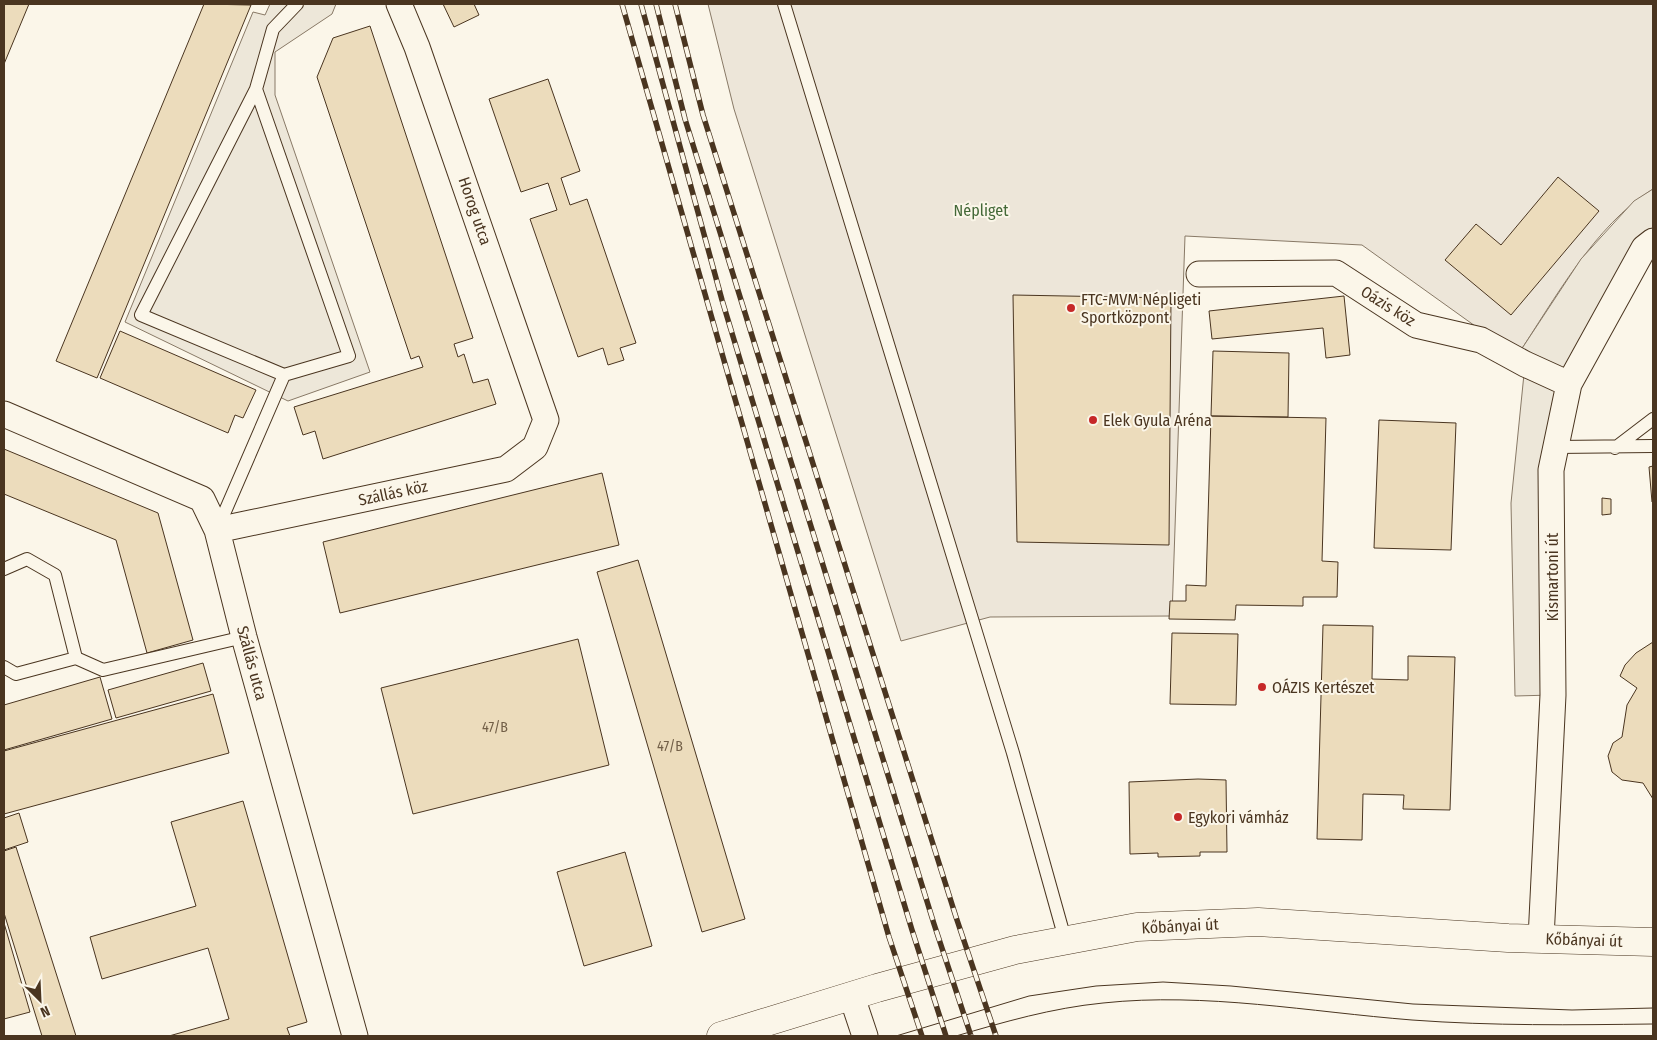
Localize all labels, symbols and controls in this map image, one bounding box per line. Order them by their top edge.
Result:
street label: Horog utca [454,174,496,248]
park label: Népliget [954,201,1009,220]
street label: Oázis köz [1357,282,1419,330]
place label: FTC-MVM Népligeti Sportközpont [1081,290,1201,327]
marker: FTC-MVM Népligeti Sportközpont [1065,302,1077,314]
place label: Elek Gyula Aréna [1103,411,1212,430]
marker: Elek Gyula Aréna [1087,414,1099,426]
street label: Szállás köz [357,476,429,510]
street label: Kismartoni út [1543,532,1562,621]
street label: Szállás utca [233,624,271,702]
place label: OÁZIS Kertészet [1272,678,1375,697]
marker: OÁZIS Kertészet [1256,681,1268,693]
house number: 47/B [482,719,508,736]
house number: 47/B [657,738,683,755]
place label: Egykori vámház [1188,808,1289,827]
marker: Egykori vámház [1172,811,1184,823]
street label: Kőbányai út [1141,914,1220,938]
street label: Kőbányai út [1545,929,1624,951]
north arrow [15,975,65,1025]
text: N [38,1002,52,1021]

